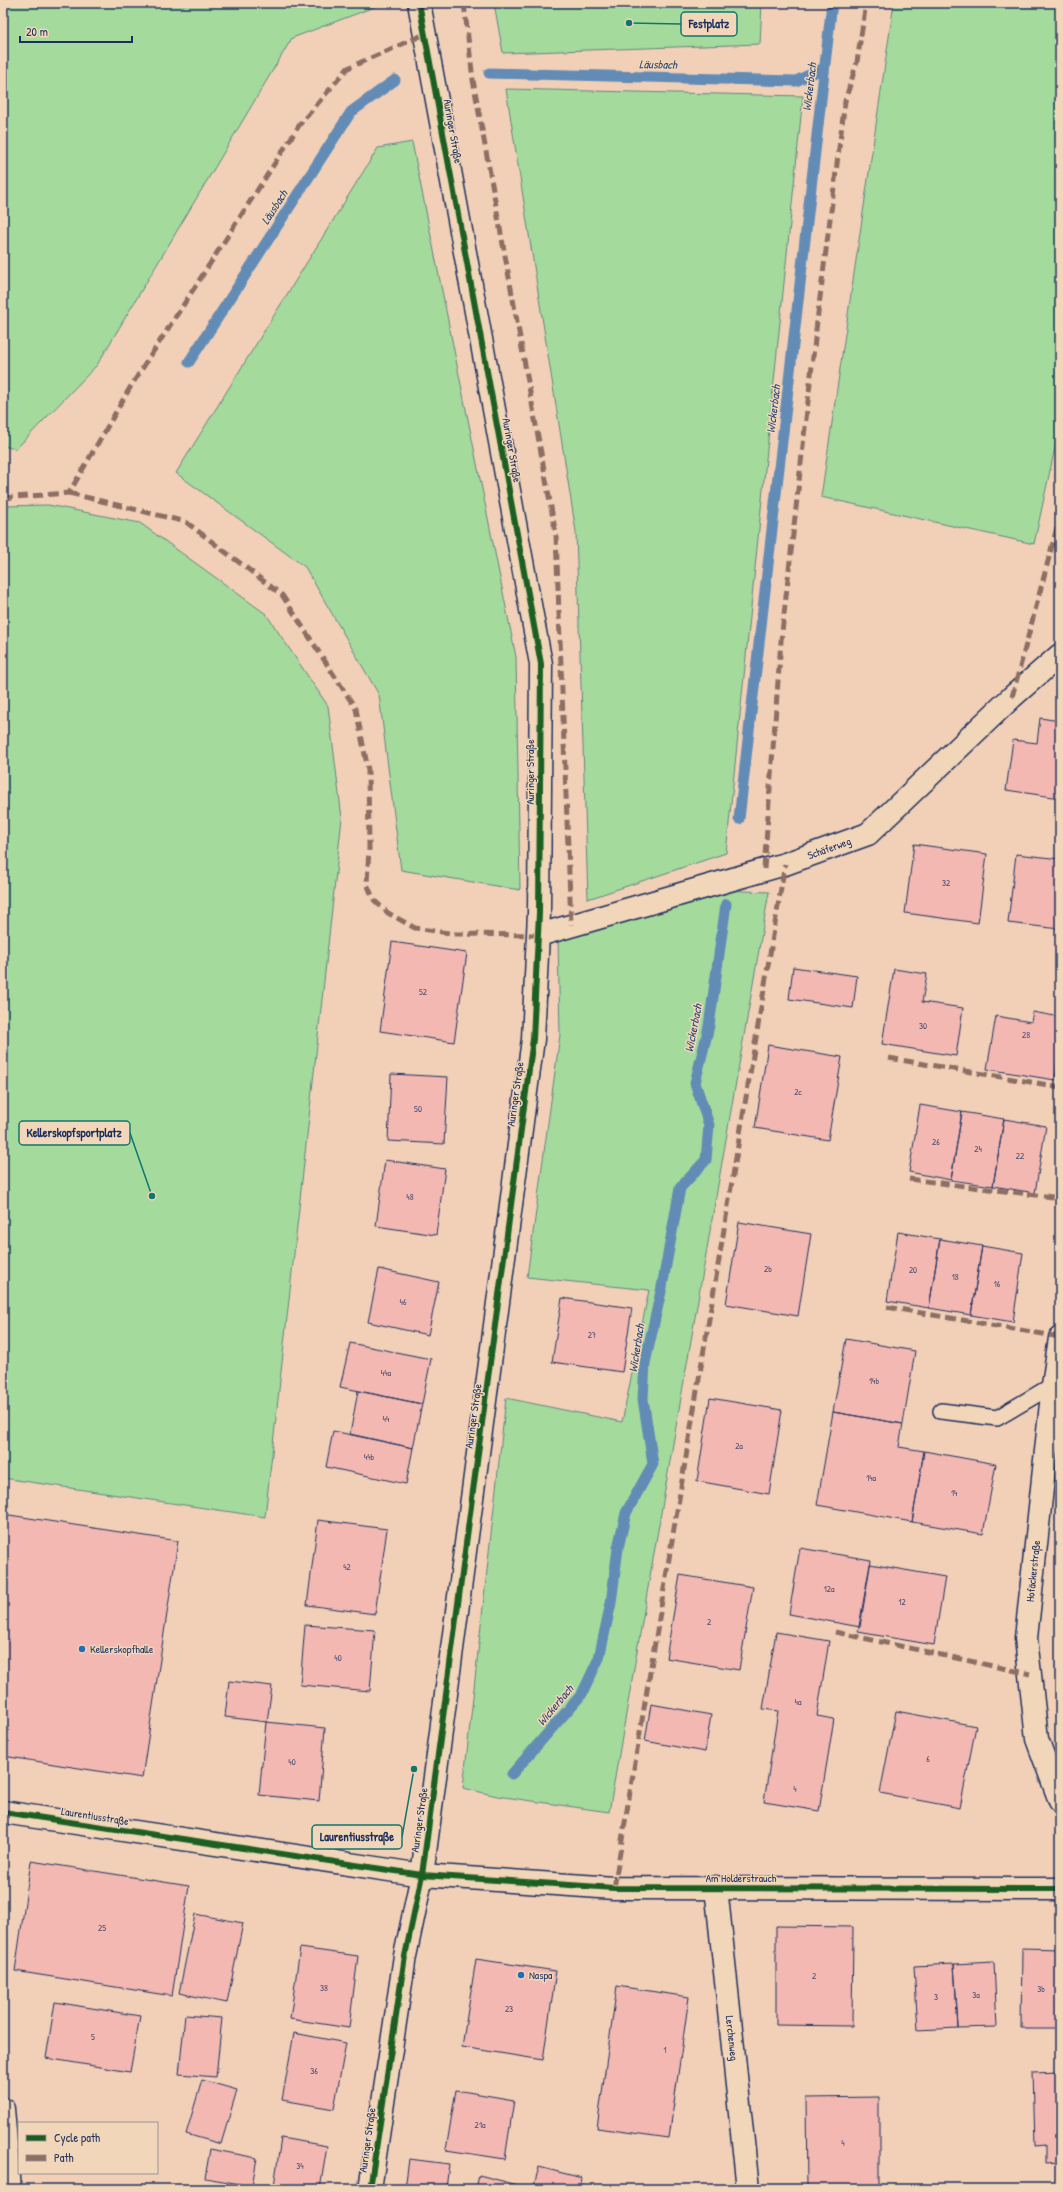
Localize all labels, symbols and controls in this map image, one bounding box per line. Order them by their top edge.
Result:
callout: Festplatz [681,12,737,36]
text: Festplatz [688,15,730,33]
scale bar [20,18,132,44]
text: 20 m [26,23,48,40]
water label: Läusbach [639,55,678,73]
water label: Wickerbach [798,61,821,112]
street label: Auringer Straße [440,98,466,165]
water label: Läusbach [257,186,292,228]
water label: Wickerbach [762,383,785,434]
street label: Auringer Straße [499,417,525,484]
street label: Auringer Straße [523,739,537,805]
street label: Schäferweg [805,834,853,862]
house number: 32 [942,877,951,889]
house number: 52 [419,986,428,998]
water label: Wickerbach [680,1002,706,1053]
house number: 30 [919,1020,927,1032]
house number: 28 [1022,1029,1030,1041]
street label: Auringer Straße [504,1060,527,1127]
house number: 2c [794,1086,802,1098]
house number: 50 [414,1103,422,1115]
callout: Kellerskopfsportplatz [19,1121,130,1145]
text: Kellerskopfsportplatz [26,1124,122,1142]
house number: 26 [932,1136,940,1148]
house number: 24 [974,1143,982,1155]
house number: 22 [1016,1150,1025,1162]
house number: 48 [406,1191,414,1203]
house number: 2b [764,1263,772,1275]
house number: 20 [909,1264,917,1276]
house number: 18 [951,1271,959,1283]
house number: 16 [994,1278,1001,1290]
house number: 46 [400,1296,407,1308]
water label: Wickerbach [624,1322,648,1373]
house number: 27 [588,1329,597,1341]
house number: 44a [381,1367,392,1379]
house number: 14b [869,1375,879,1387]
street label: Auringer Straße [462,1382,485,1449]
house number: 44 [383,1413,390,1425]
house number: 2a [735,1440,743,1452]
house number: 44b [364,1451,375,1463]
house number: 14a [866,1472,877,1484]
house number: 14 [951,1487,958,1499]
street label: Hofäckerstraße [1023,1539,1043,1603]
house number: 42 [343,1561,352,1573]
house number: 12a [823,1583,835,1595]
house number: 12 [898,1596,907,1608]
house number: 2 [707,1616,712,1628]
place label: Kellerskopfhalle [90,1642,154,1656]
marker: Kellerskopfhalle [77,1644,87,1654]
house number: 40 [334,1652,342,1664]
water label: Wickerbach [533,1680,578,1729]
house number: 4a [795,1696,802,1708]
house number: 6 [926,1753,930,1765]
house number: 40 [288,1756,296,1768]
house number: 4 [793,1783,797,1795]
street label: Auringer Straße [408,1786,431,1853]
street label: Laurentiusstraße [60,1804,130,1828]
callout: Laurentiusstraße [312,1825,402,1849]
text: Laurentiusstraße [320,1828,394,1846]
street label: Am Holderstrauch [706,1871,777,1885]
house number: 25 [98,1922,106,1934]
place label: Naspa [529,1968,553,1982]
marker: Naspa [516,1970,526,1980]
house number: 2 [812,1970,817,1982]
house number: 38 [320,1982,328,1994]
house number: 3b [1037,1983,1045,1995]
house number: 3a [972,1989,980,2001]
house number: 3 [934,1991,938,2003]
house number: 23 [505,2003,513,2015]
street label: Lerchenweg [723,2015,741,2062]
house number: 5 [91,2031,95,2043]
house number: 1 [663,2044,667,2056]
house number: 36 [310,2065,318,2077]
street label: Auringer Straße [356,2106,379,2173]
house number: 21a [474,2119,486,2131]
legend [18,2122,158,2174]
text: Cycle path [54,2129,100,2146]
house number: 4 [841,2137,845,2149]
text: Path [54,2149,74,2166]
house number: 34 [296,2160,304,2172]

